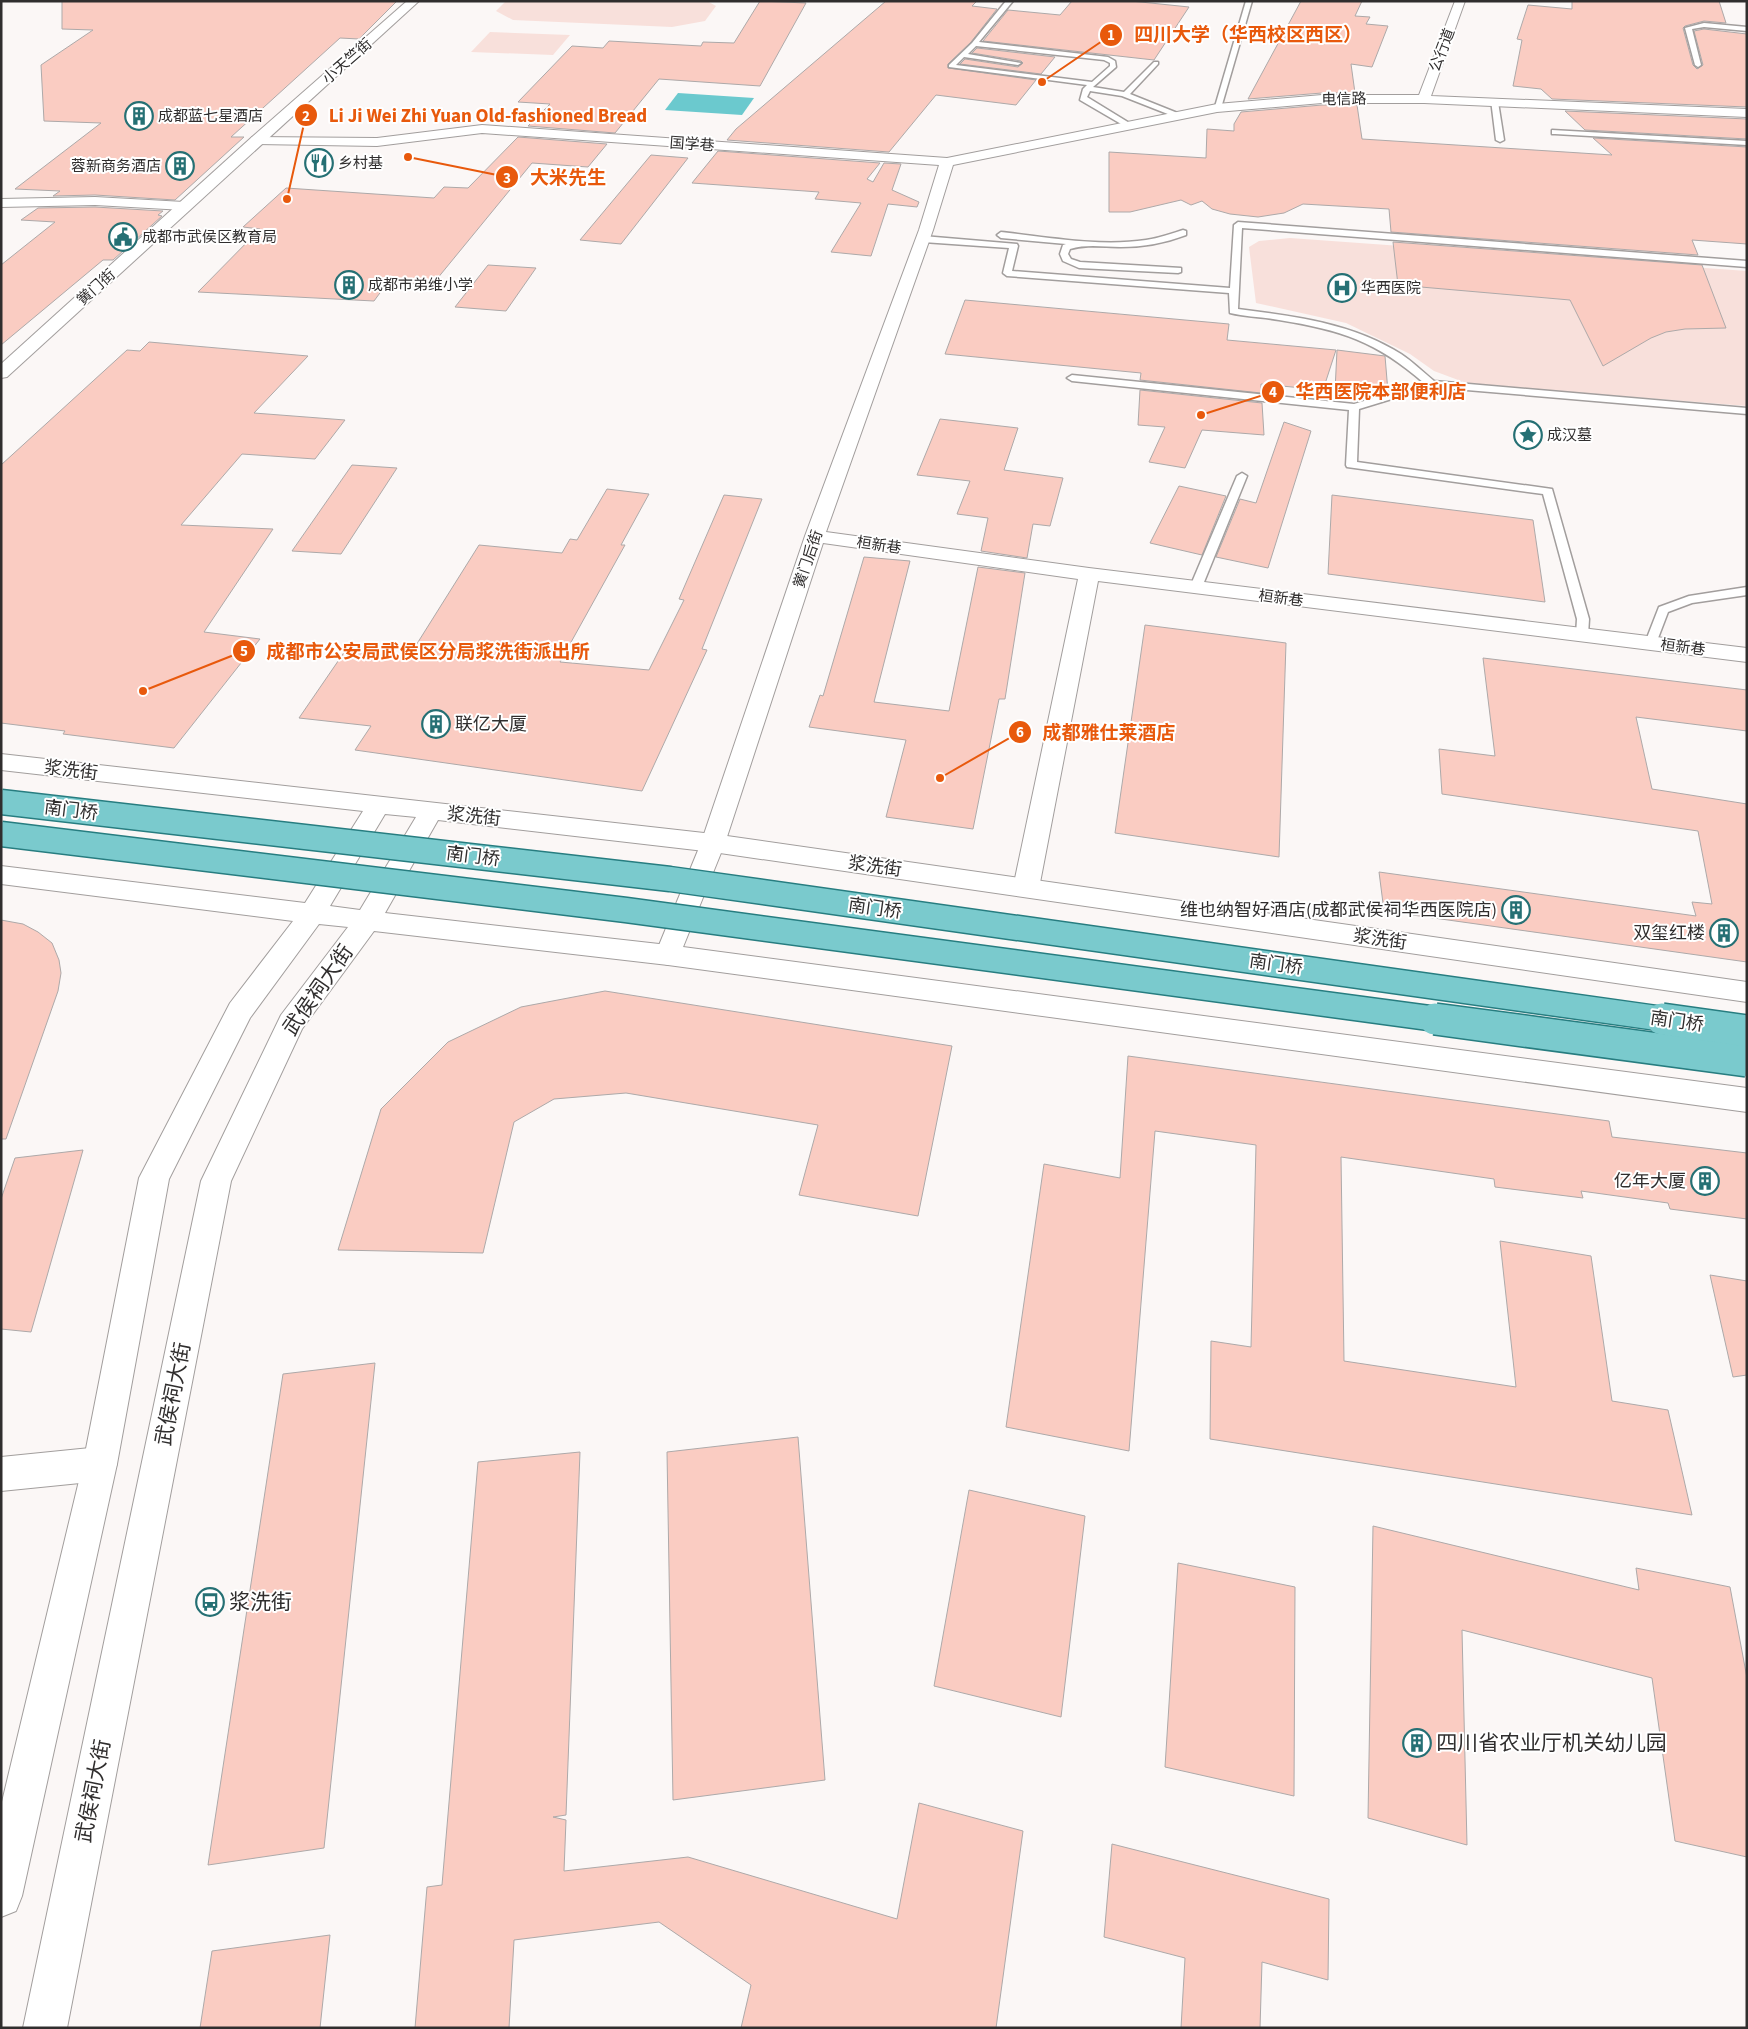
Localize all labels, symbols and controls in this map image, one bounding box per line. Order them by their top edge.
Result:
callout: 四川大学（华西校区西区） [1099,18,1372,52]
text: 四川大学（华西校区西区） [1134,22,1362,49]
text: 1 [1107,25,1115,46]
street label: 公行道 [1425,25,1460,75]
street label: 小天竺街 [318,34,377,89]
street label: 电信路 [1321,89,1367,110]
callout: Li Ji Wei Zhi Yuan Old-fashioned Bread [293,98,657,132]
building icon: 成都蓝七星酒店 [124,101,154,131]
text: Li Ji Wei Zhi Yuan Old-fashioned Bread [329,103,647,130]
place label: 成都蓝七星酒店 [158,106,263,127]
text: 2 [302,106,310,127]
street label: 国学巷 [669,132,715,157]
restaurant icon: 乡村基 [304,148,334,178]
building icon: 蓉新商务酒店 [165,151,195,181]
place label: 乡村基 [338,153,383,174]
place label: 蓉新商务酒店 [71,156,161,177]
callout: 大米先生 [495,160,616,194]
text: 大米先生 [530,165,606,192]
text: 3 [503,168,511,189]
public building icon: 成都市武侯区教育局 [108,222,138,252]
place label: 成都市武侯区教育局 [142,227,277,248]
street label: 黉门街 [73,265,120,310]
building icon: 成都市弟维小学 [334,270,364,300]
hospital icon: 华西医院 [1327,273,1357,303]
place label: 成都市弟维小学 [368,275,473,296]
place label: 华西医院 [1361,278,1421,299]
callout: 华西医院本部便利店 [1261,375,1477,409]
text: 华西医院本部便利店 [1295,379,1467,406]
text: 4 [1269,382,1277,403]
place icon: 成汉墓 [1513,420,1543,450]
place label: 成汉墓 [1547,425,1592,446]
street label: 黉门后街 [789,527,828,591]
street label: 桓新巷 [855,532,903,559]
street label: 桓新巷 [1257,585,1305,612]
callout: 成都市公安局武侯区分局浆洗街派出所 [231,634,599,668]
street label: 桓新巷 [1659,634,1707,661]
text: 成都市公安局武侯区分局浆洗街派出所 [266,639,590,666]
text: 5 [240,641,248,662]
building icon: 联亿大厦 [421,709,451,739]
place label: 联亿大厦 [455,712,527,737]
callout: 成都雅仕莱酒店 [1008,715,1186,749]
text: 成都雅仕莱酒店 [1042,720,1176,747]
text: 6 [1016,722,1024,743]
street label: 浆洗街 [43,755,99,786]
street label: 南门桥 [43,795,99,826]
street label: 浆洗街 [446,801,502,832]
street label: 南门桥 [445,841,501,872]
street label: 浆洗街 [846,850,903,883]
street label: 南门桥 [846,892,903,925]
building icon: 维也纳智好酒店(成都武侯祠华西医院店) [1501,895,1531,925]
place label: 维也纳智好酒店(成都武侯祠华西医院店) [1180,898,1497,923]
building icon: 双玺红楼 [1709,918,1739,948]
place label: 双玺红楼 [1633,921,1705,946]
street label: 浆洗街 [1351,923,1408,956]
street label: 武侯祠大街 [276,938,360,1042]
street label: 南门桥 [1247,948,1304,981]
street label: 南门桥 [1648,1005,1705,1038]
building icon: 亿年大厦 [1690,1166,1720,1196]
place label: 亿年大厦 [1614,1169,1686,1194]
street label: 武侯祠大街 [148,1340,198,1448]
bus stop icon: 浆洗街 [195,1587,225,1617]
place label: 浆洗街 [229,1587,292,1617]
building icon: 四川省农业厅机关幼儿园 [1402,1728,1432,1758]
place label: 四川省农业厅机关幼儿园 [1436,1728,1667,1758]
street label: 武侯祠大街 [68,1737,118,1845]

